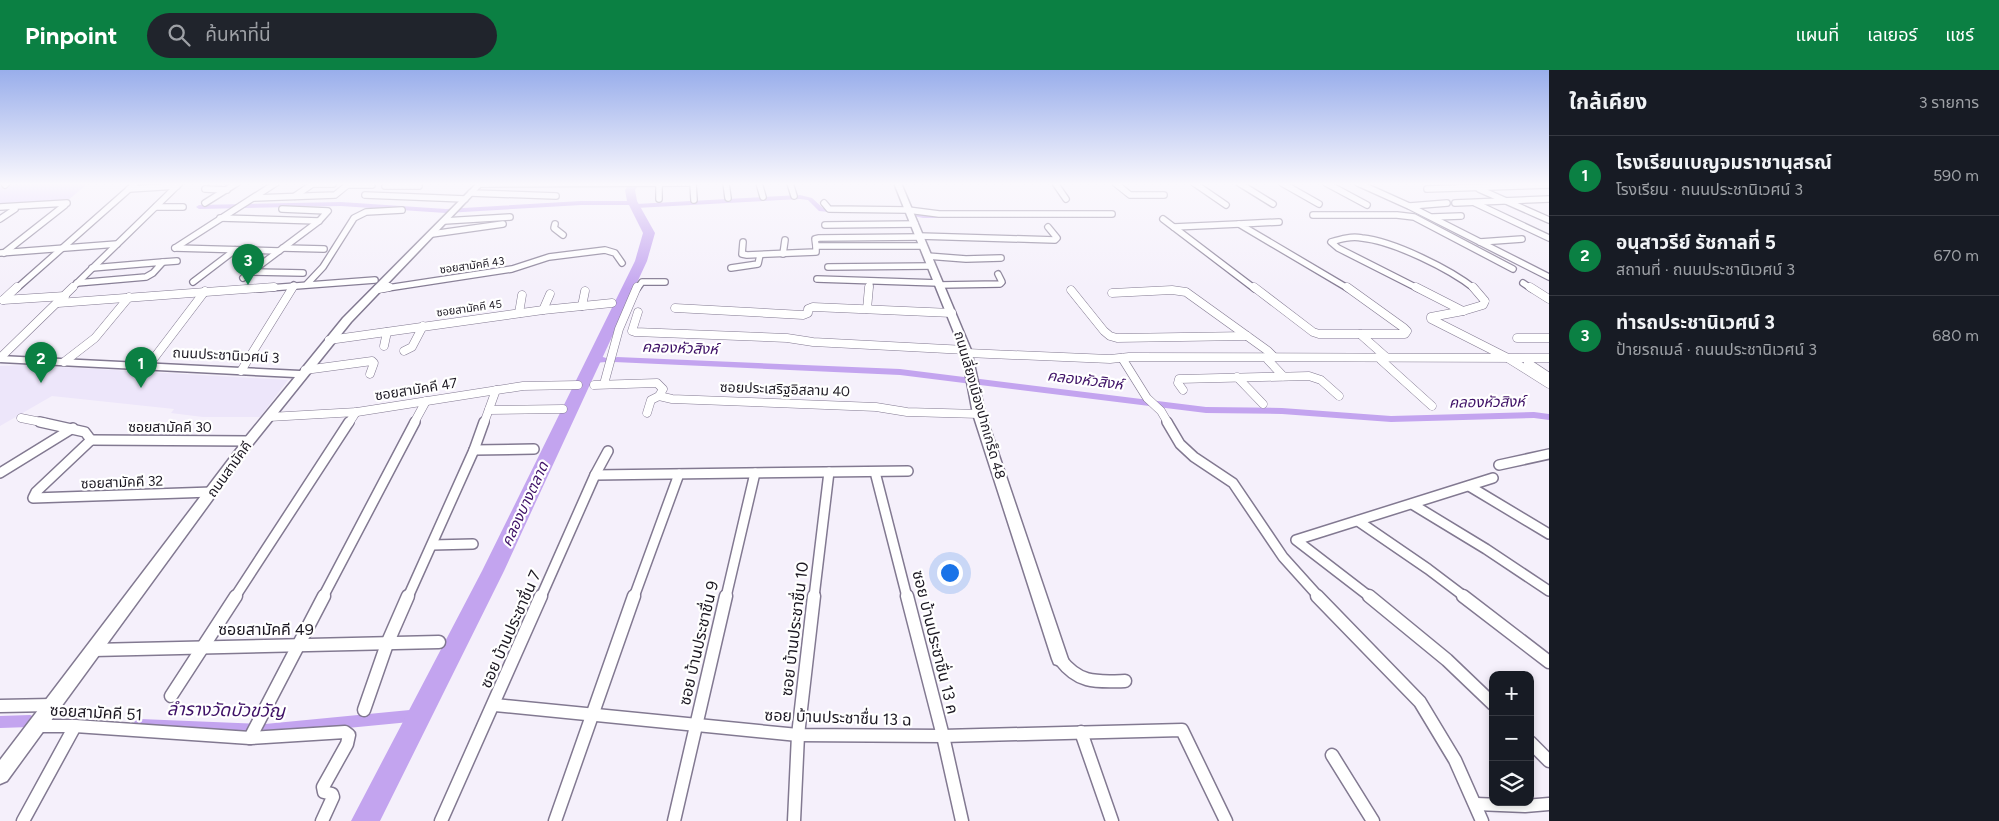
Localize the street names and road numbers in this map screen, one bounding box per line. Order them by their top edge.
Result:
street label: ซอยสามัคคี 43 [439,254,505,276]
street label: ซอยสามัคคี 45 [436,297,503,320]
street label: ถนนเลี่ยงเมืองปากเกร็ด 48 [950,329,1011,481]
street label: ถนนประชานิเวศน์ 3 [172,344,280,367]
street label: ซอยสามัคคี 47 [374,375,459,404]
street label: ซอยประเสริฐอิสลาม 40 [720,379,850,400]
street label: ซอยสามัคคี 30 [128,419,212,436]
street label: ถนนสามัคคี [203,438,255,501]
street label: ซอยสามัคคี 32 [80,473,164,492]
street label: ซอย บ้านประชาชื่น 10 [775,561,812,697]
street label: ซอย บ้านประชาชื่น 7 [474,566,545,691]
street label: ซอย บ้านประชาชื่น 13 ค [908,568,964,716]
street label: ซอย บ้านประชาชื่น 9 [673,579,722,707]
street label: ซอยสามัคคี 49 [218,620,314,639]
street label: ซอยสามัคคี 51 [49,701,143,724]
street label: ซอย บ้านประชาชื่น 13 ฉ [764,703,912,730]

